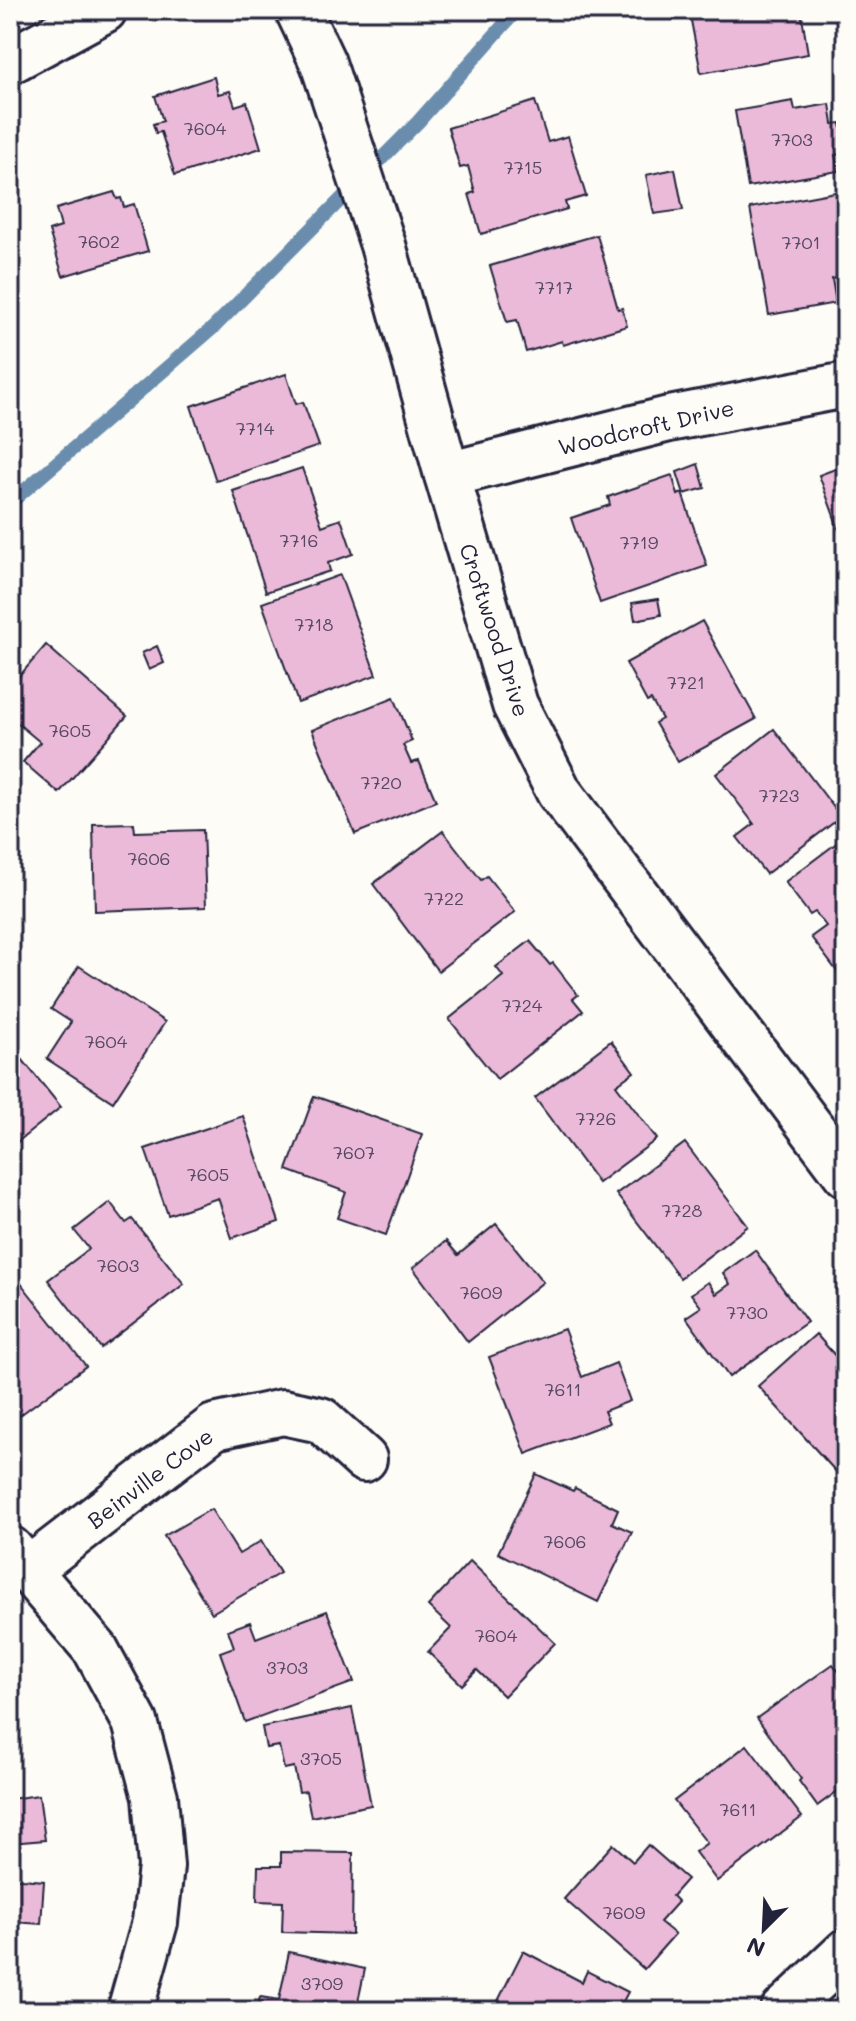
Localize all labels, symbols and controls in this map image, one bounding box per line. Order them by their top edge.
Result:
house number: 7604 [184,116,227,140]
house number: 7703 [771,127,813,151]
house number: 7715 [504,155,542,179]
house number: 7602 [78,229,120,253]
house number: 7701 [781,230,821,254]
house number: 7717 [535,275,573,299]
street label: Woodcroft Drive [555,393,737,461]
house number: 7714 [236,416,275,440]
house number: 7716 [280,528,318,552]
house number: 7719 [620,530,659,554]
street label: Croftwood Drive [453,540,537,720]
house number: 7718 [295,612,334,636]
house number: 7721 [667,670,705,694]
house number: 7605 [49,718,91,742]
house number: 7720 [360,770,402,794]
house number: 7723 [759,783,799,807]
house number: 7606 [128,846,170,870]
house number: 7722 [424,886,464,910]
house number: 7724 [502,993,543,1017]
house number: 7604 [85,1029,128,1053]
house number: 7726 [576,1106,616,1130]
house number: 7607 [333,1140,375,1164]
house number: 7605 [187,1162,229,1186]
house number: 7728 [662,1198,703,1222]
house number: 7603 [97,1253,139,1277]
house number: 7609 [460,1280,503,1304]
house number: 7730 [726,1300,768,1324]
house number: 7611 [545,1377,581,1401]
street label: Beinville Cove [81,1421,219,1535]
house number: 7606 [544,1529,586,1553]
house number: 7604 [475,1623,518,1647]
house number: 3703 [266,1655,308,1679]
house number: 3705 [300,1746,342,1770]
house number: 7611 [720,1797,756,1821]
north arrow [724,1889,804,1969]
house number: 7609 [603,1900,646,1924]
text: N [742,1931,769,1964]
house number: 3709 [301,1971,344,1995]

